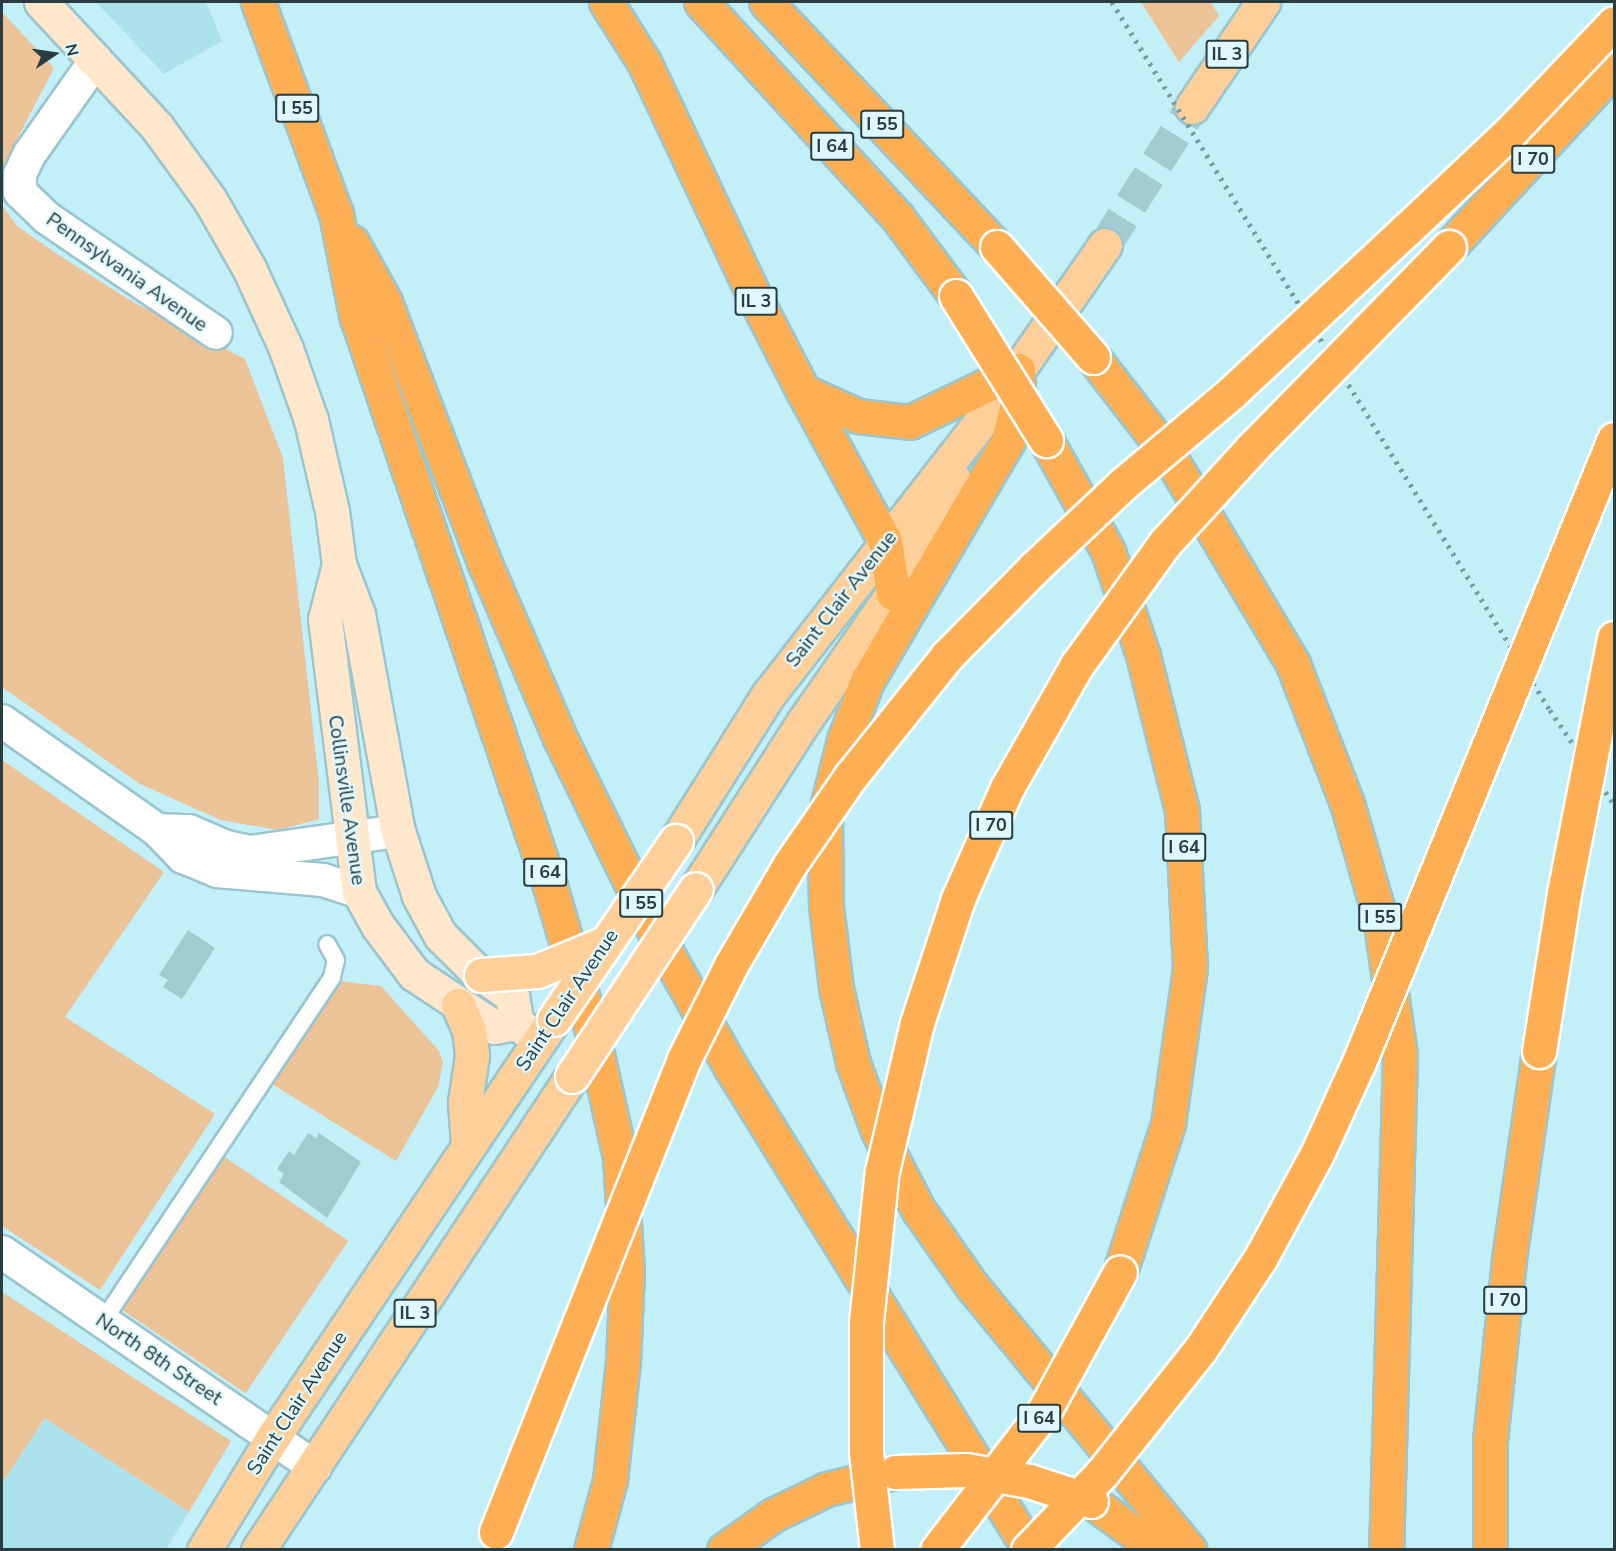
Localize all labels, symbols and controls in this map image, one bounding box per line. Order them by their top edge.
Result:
north arrow [24,24,84,84]
road number: IL 3 [1204,39,1250,69]
text: N [59,42,84,58]
road number: I 55 [274,93,320,123]
road number: I 55 [860,109,904,139]
road number: I 64 [810,131,854,161]
road number: I 70 [1510,144,1556,174]
street label: Pennsylvania Avenue [42,207,212,337]
road number: IL 3 [734,286,778,316]
street label: Saint Clair Avenue [780,526,902,672]
street label: Collinsville Avenue [323,713,371,887]
road number: I 70 [968,810,1014,840]
road number: I 64 [1162,832,1206,862]
road number: I 64 [522,857,568,887]
road number: I 55 [618,888,664,918]
road number: I 55 [1358,902,1402,932]
street label: Saint Clair Avenue [511,924,623,1076]
road number: I 70 [1482,1285,1528,1315]
road number: IL 3 [392,1298,438,1328]
street label: North 8th Street [91,1308,227,1410]
street label: Saint Clair Avenue [242,1327,352,1479]
road number: I 64 [1016,1403,1062,1433]

